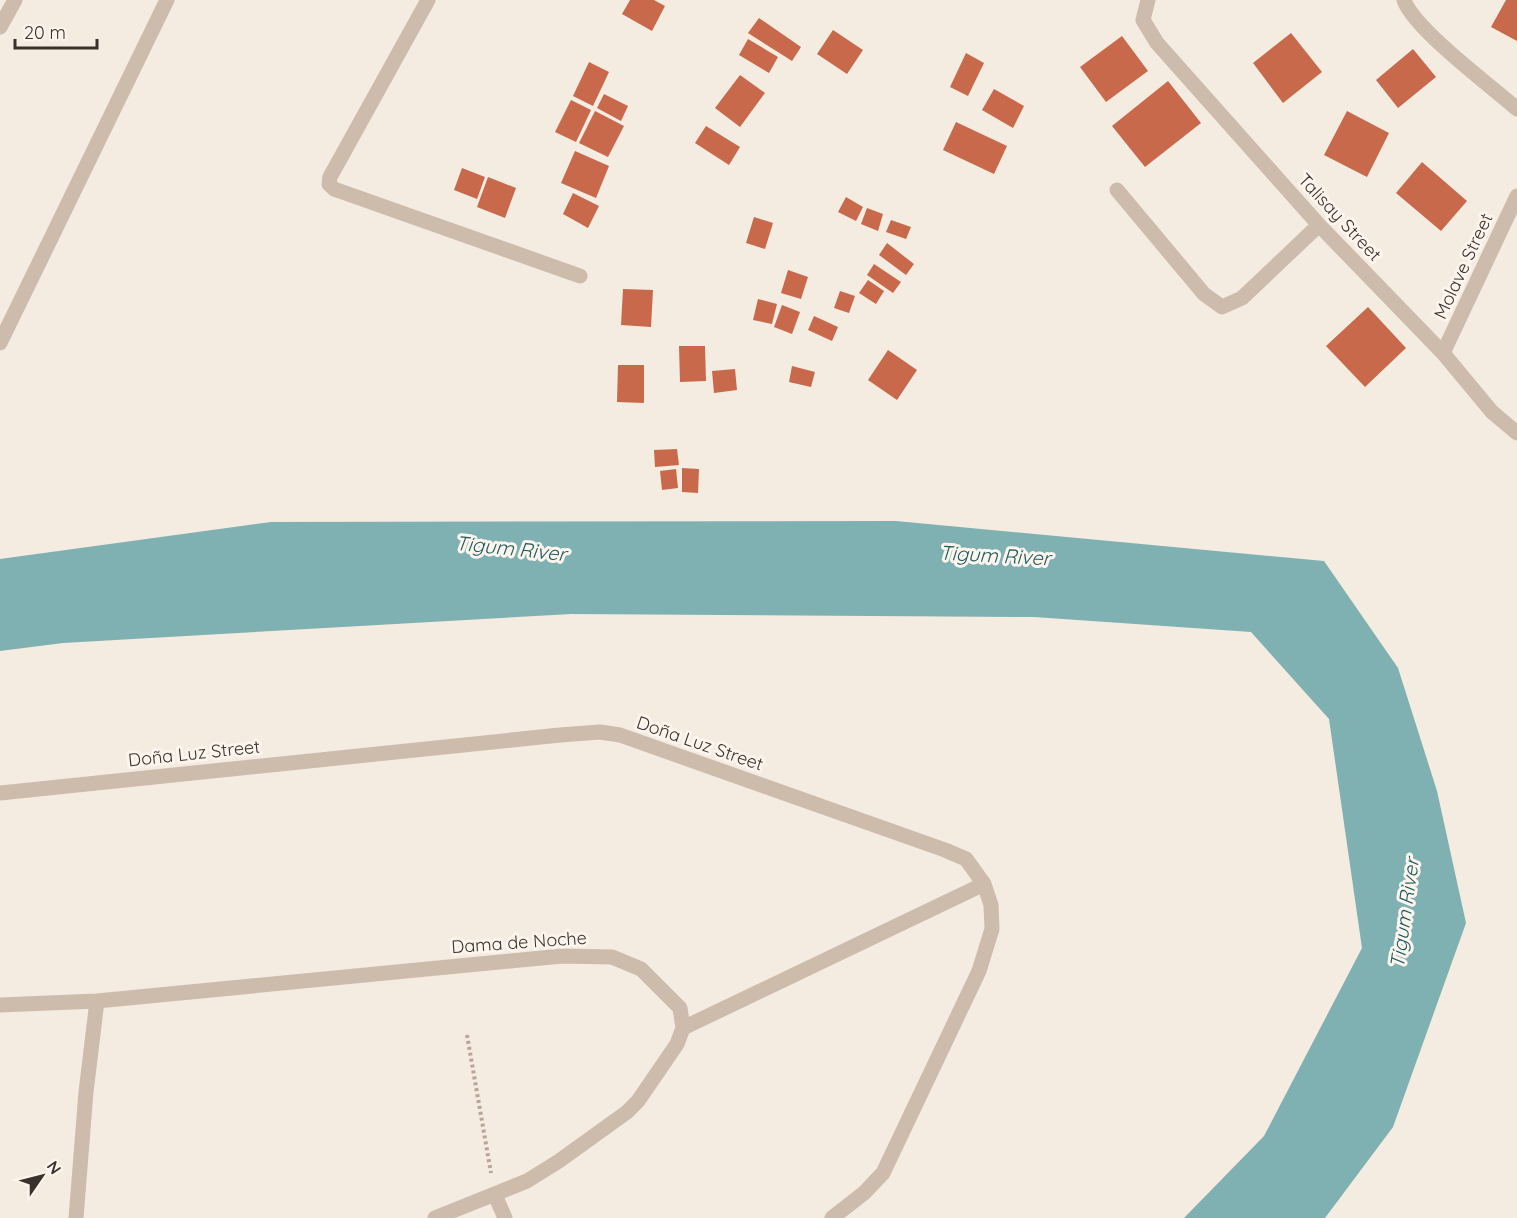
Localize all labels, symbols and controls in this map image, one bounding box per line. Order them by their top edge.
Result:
scale bar [15,12,98,50]
text: 20 m [24,21,66,44]
street label: Talisay Street [1293,168,1387,266]
street label: Molave Street [1428,209,1498,323]
water label: Tigum River [455,530,570,566]
water label: Tigum River [939,540,1053,571]
street label: Doña Luz Street [634,711,766,775]
street label: Doña Luz Street [127,735,261,771]
water label: Tigum River [1384,854,1424,970]
street label: Dama de Noche [450,926,588,958]
north arrow [12,1146,72,1206]
text: N [43,1157,66,1178]

